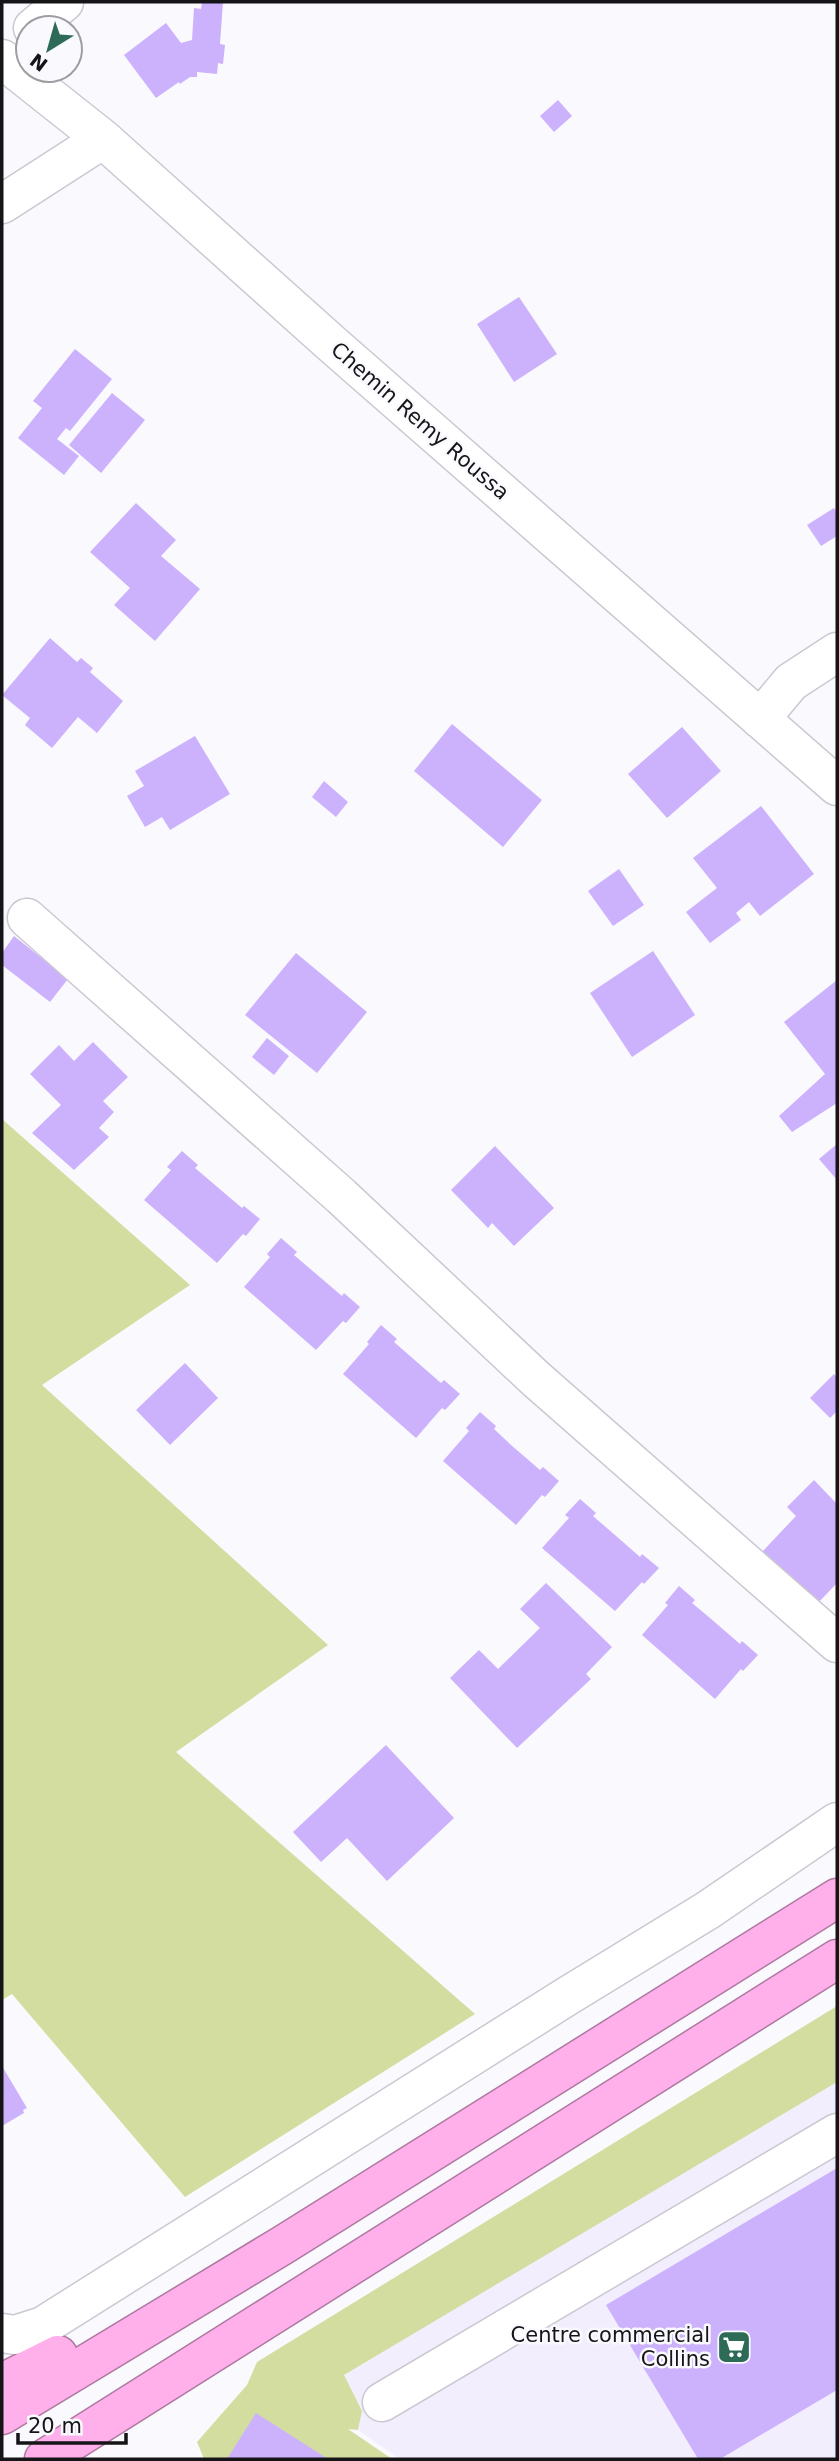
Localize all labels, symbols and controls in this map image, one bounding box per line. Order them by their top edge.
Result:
north arrow [14,14,84,84]
text: N [26,49,52,76]
street label: Chemin Remy Roussa [326,337,514,505]
place label: Centre commercial Collins [511,2323,710,2371]
supermarket icon: Centre commercial Collins [715,2328,753,2366]
scale bar [18,2402,126,2446]
text: 20 m [28,2414,82,2438]

